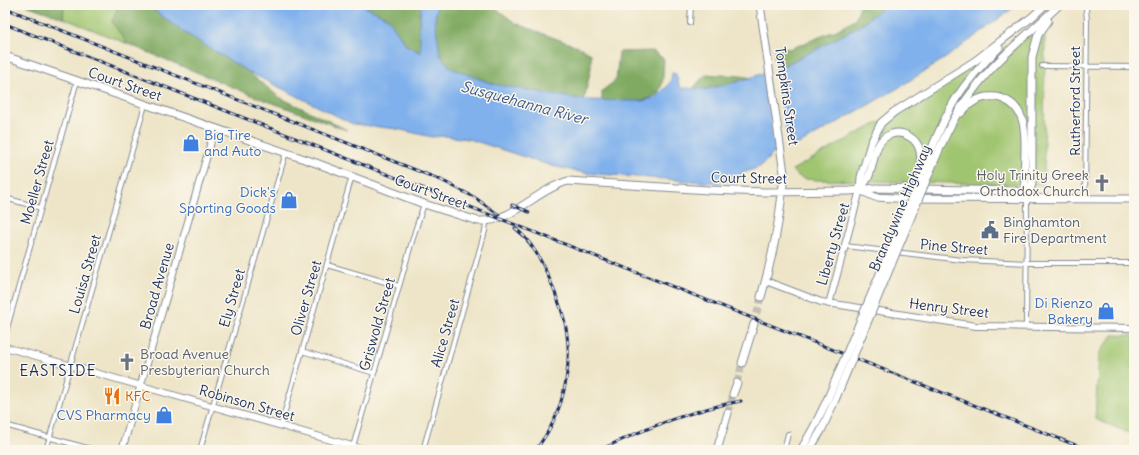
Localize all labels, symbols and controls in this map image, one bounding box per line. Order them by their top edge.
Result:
street label: Tompkins Street [771,45,803,147]
street label: Rutherford Street [1066,46,1084,156]
street label: Court Street [86,63,164,105]
water label: Susquehanna River [459,77,591,129]
place label: Big Tire and Auto [204,126,262,160]
shop icon: Big Tire and Auto [181,133,201,153]
street label: Moeller Street [16,137,58,226]
street label: Brandywine Highway [865,142,935,274]
place label: Holy Trinity Greek Orthodox Church [977,166,1089,200]
street label: Court Street [711,168,788,188]
street label: Court Street [392,171,470,214]
church icon: Holy Trinity Greek Orthodox Church [1092,173,1112,193]
place label: Dick's Sporting Goods [179,183,276,217]
shop icon: Dick's Sporting Goods [279,190,299,210]
street label: Liberty Street [813,200,853,287]
place label: Binghamton Fire Department [1003,213,1107,247]
public building icon: Binghamton Fire Department [980,220,1000,240]
street label: Louisa Street [65,232,105,316]
street label: Pine Street [919,235,989,259]
street label: Broad Avenue [136,241,178,331]
street label: Oliver Street [287,258,325,338]
street label: Ely Street [215,266,249,329]
street label: Griswold Street [355,275,399,373]
street label: Henry Street [908,294,990,322]
place label: Di Rienzo Bakery [1034,294,1093,328]
street label: Alice Street [427,296,463,369]
shop icon: Di Rienzo Bakery [1096,301,1116,321]
place label: Broad Avenue Presbyterian Church [140,345,270,379]
church icon: Broad Avenue Presbyterian Church [117,352,137,372]
district label: EASTSIDE [20,361,96,380]
street label: Robinson Street [197,381,297,425]
restaurant icon: KFC [102,386,122,406]
place label: KFC [125,387,151,405]
shop icon: CVS Pharmacy [154,405,174,425]
place label: CVS Pharmacy [56,406,151,424]

